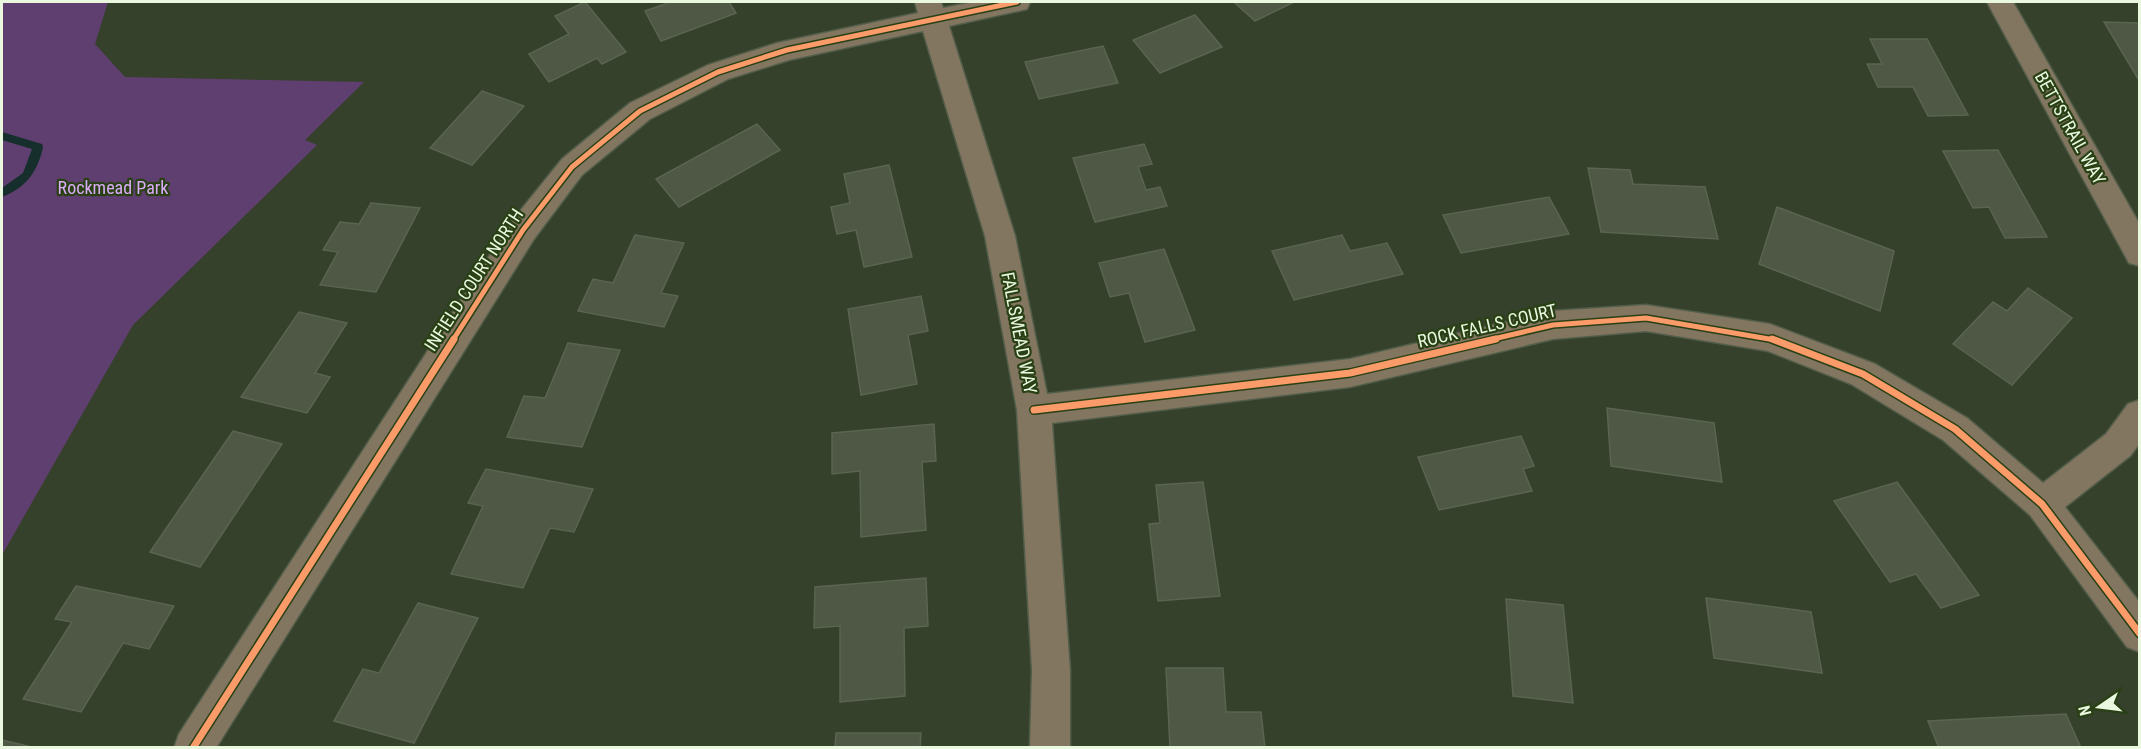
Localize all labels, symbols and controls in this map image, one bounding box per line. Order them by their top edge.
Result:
street label: BETTSTRAIL WAY [2031,68,2110,188]
park label: Rockmead Park [58,177,168,198]
street label: INFIELD COURT NORTH [420,205,527,355]
street label: FALLSMEAD WAY [997,270,1042,396]
street label: ROCK FALLS COURT [1415,299,1558,352]
north arrow [2069,677,2129,737]
text: N [2075,703,2095,718]

